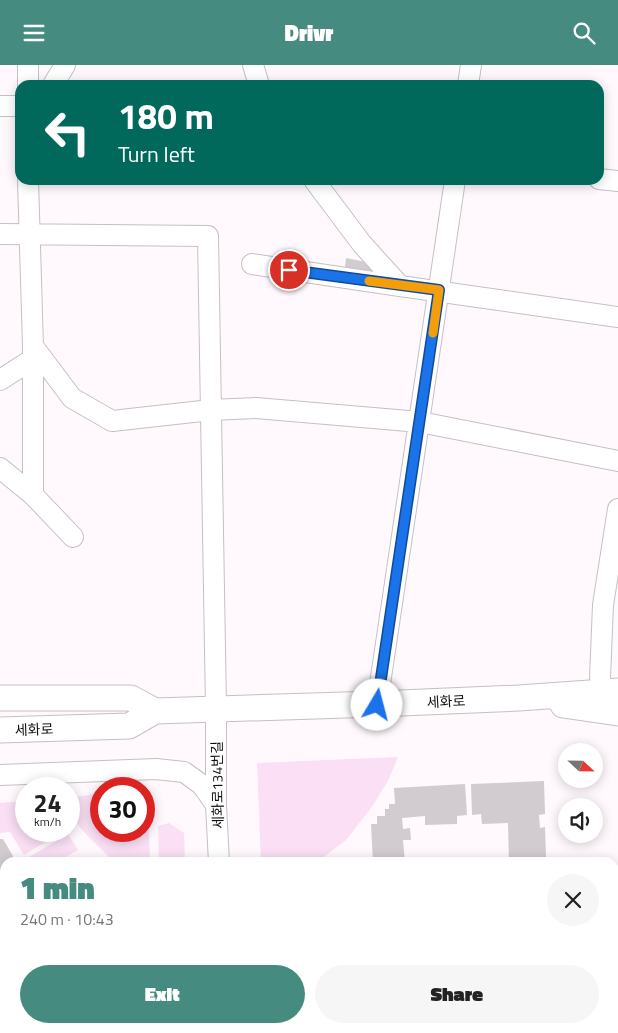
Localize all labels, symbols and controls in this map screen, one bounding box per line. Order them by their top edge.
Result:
text: Drivr [285,16,333,50]
icon: menu [20,19,48,47]
icon: search [570,19,598,47]
text: 180 m [118,89,214,143]
icon: left [35,100,100,165]
text: Turn left [118,137,195,171]
pin [268,249,310,291]
icon: arrive [275,256,303,284]
position arrow [350,678,402,730]
street label: 세화로 [426,689,466,712]
street label: 세화로 [14,718,54,740]
street label: 세화로134번길 [206,741,228,829]
north arrow [558,743,602,787]
map controls [558,743,603,843]
speed limit sign: 30 [90,777,155,842]
text: 24 [33,784,62,822]
button: sound [558,798,603,843]
text: km/h [34,812,61,831]
text: 1 min [20,865,95,911]
button: close [547,874,599,926]
text: 240 m · 10:43 [20,907,114,931]
button: Exit [20,965,305,1023]
button: Share [315,965,599,1023]

